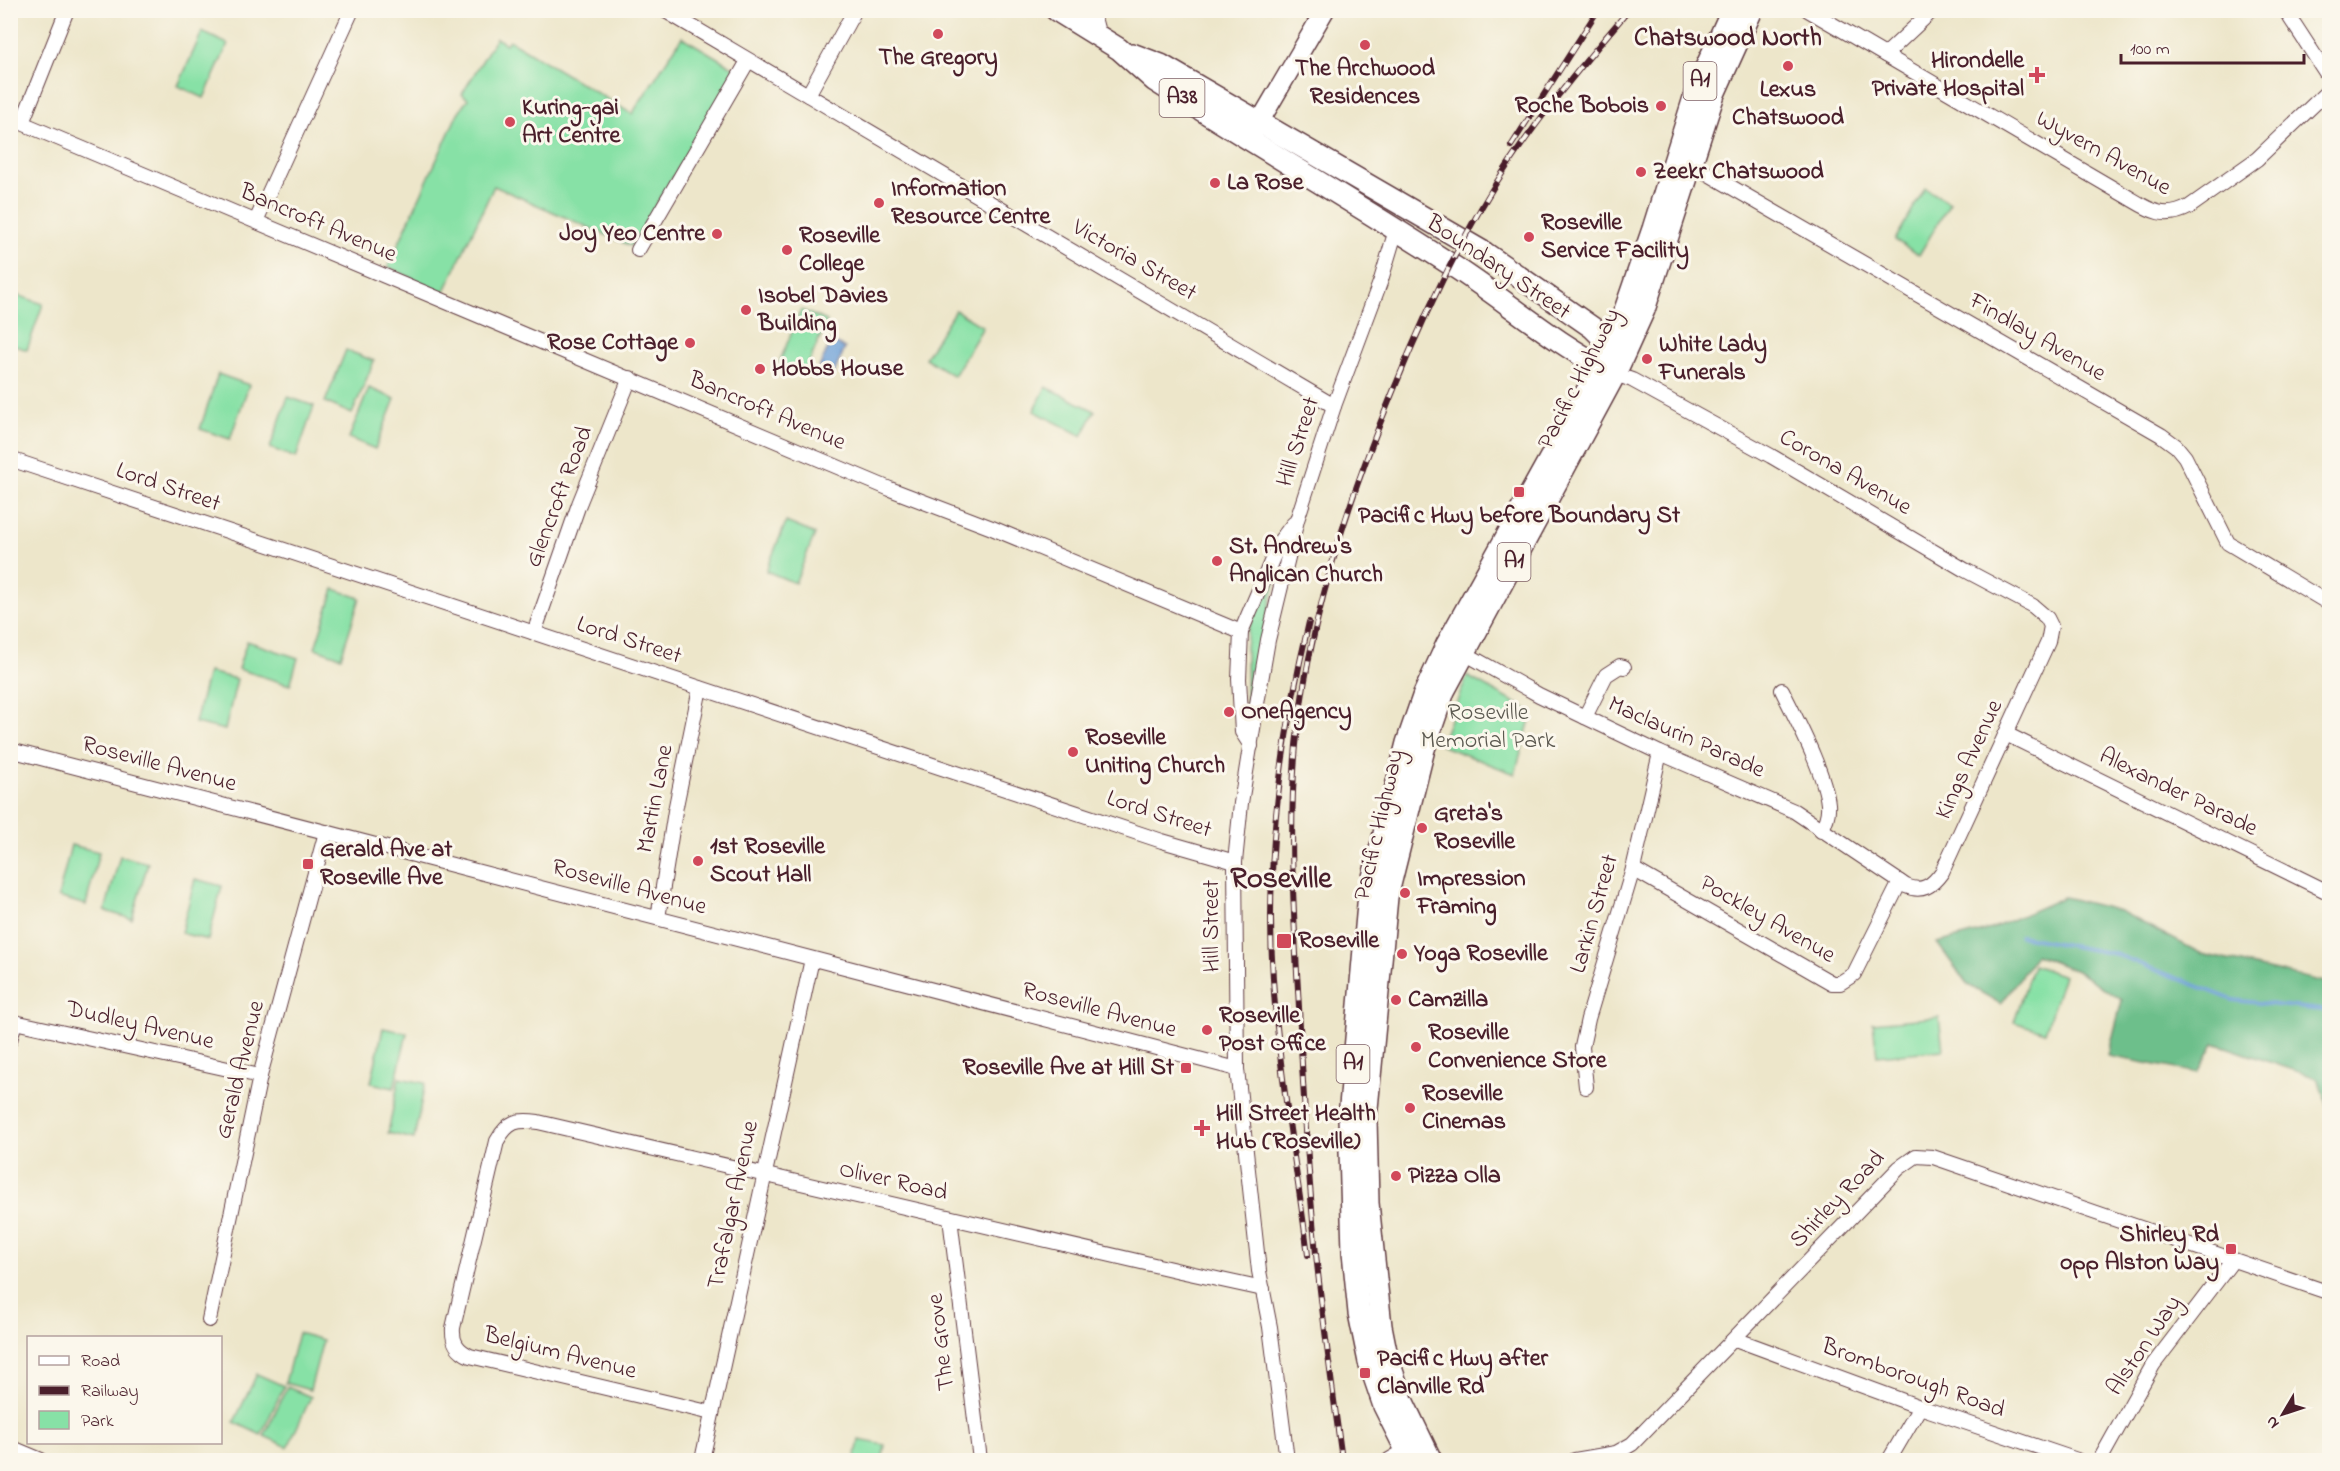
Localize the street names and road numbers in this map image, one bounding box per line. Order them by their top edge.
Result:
road number: A1 [1684,62,1716,100]
road number: A38 [1160,79,1204,117]
street label: Wyvern Avenue [2029,102,2177,207]
street label: Bancroft Avenue [233,175,402,273]
street label: Boundary Street [1417,206,1577,330]
street label: Victoria Street [1064,211,1203,311]
street label: Findlay Avenue [1961,284,2112,392]
street label: Pacific Highway [1529,302,1631,456]
street label: Bancroft Avenue [682,363,851,461]
street label: Hill Street [1268,392,1330,492]
street label: Glencroft Road [517,421,603,573]
street label: Corona Avenue [1772,421,1918,525]
street label: Lord Street [111,454,225,522]
road number: A1 [1498,543,1530,581]
street label: Lord Street [572,608,686,674]
street label: Maclaurin Parade [1602,688,1770,788]
street label: Kings Avenue [1927,694,2013,826]
street label: Roseville Avenue [78,728,240,803]
street label: Alexander Parade [2093,739,2264,847]
street label: Martin Lane [628,742,684,856]
street label: Pacific Highway [1346,746,1415,904]
street label: Lord Street [1102,782,1216,848]
street label: Larkin Street [1561,850,1629,978]
street label: Roseville Avenue [548,851,710,926]
street label: Pockley Avenue [1692,867,1842,974]
street label: Hill Street [1195,880,1230,972]
street label: Roseville Avenue [1018,974,1180,1049]
street label: Dudley Avenue [61,992,218,1061]
street label: Gerald Avenue [207,997,275,1143]
road number: A1 [1336,1045,1370,1083]
street label: Trafalgar Avenue [699,1117,769,1292]
street label: Shirley Road [1782,1143,1895,1258]
street label: Oliver Road [835,1153,951,1212]
street label: Alston Way [2099,1289,2192,1404]
street label: The Grove [919,1291,965,1393]
street label: Belgium Avenue [479,1318,640,1390]
street label: Bromborough Road [1815,1329,2010,1429]

